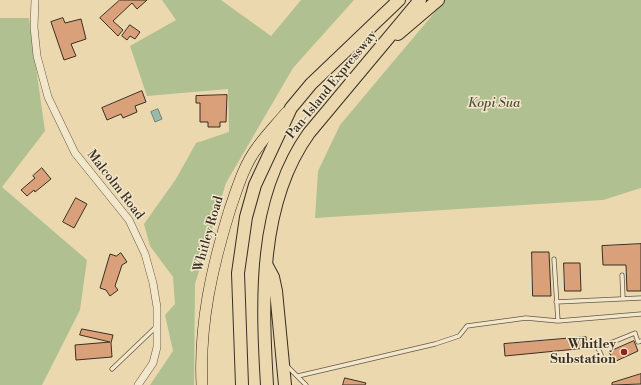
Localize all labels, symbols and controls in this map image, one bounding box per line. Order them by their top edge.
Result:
street label: Pan-Island Expressway [283,28,381,142]
park label: Kopi Sua [468,96,520,112]
street label: Malcolm Road [83,147,147,223]
street label: Whitley Road [191,194,227,274]
place label: Whitley Substation [550,337,616,368]
marker: Whitley Substation [619,347,629,357]

